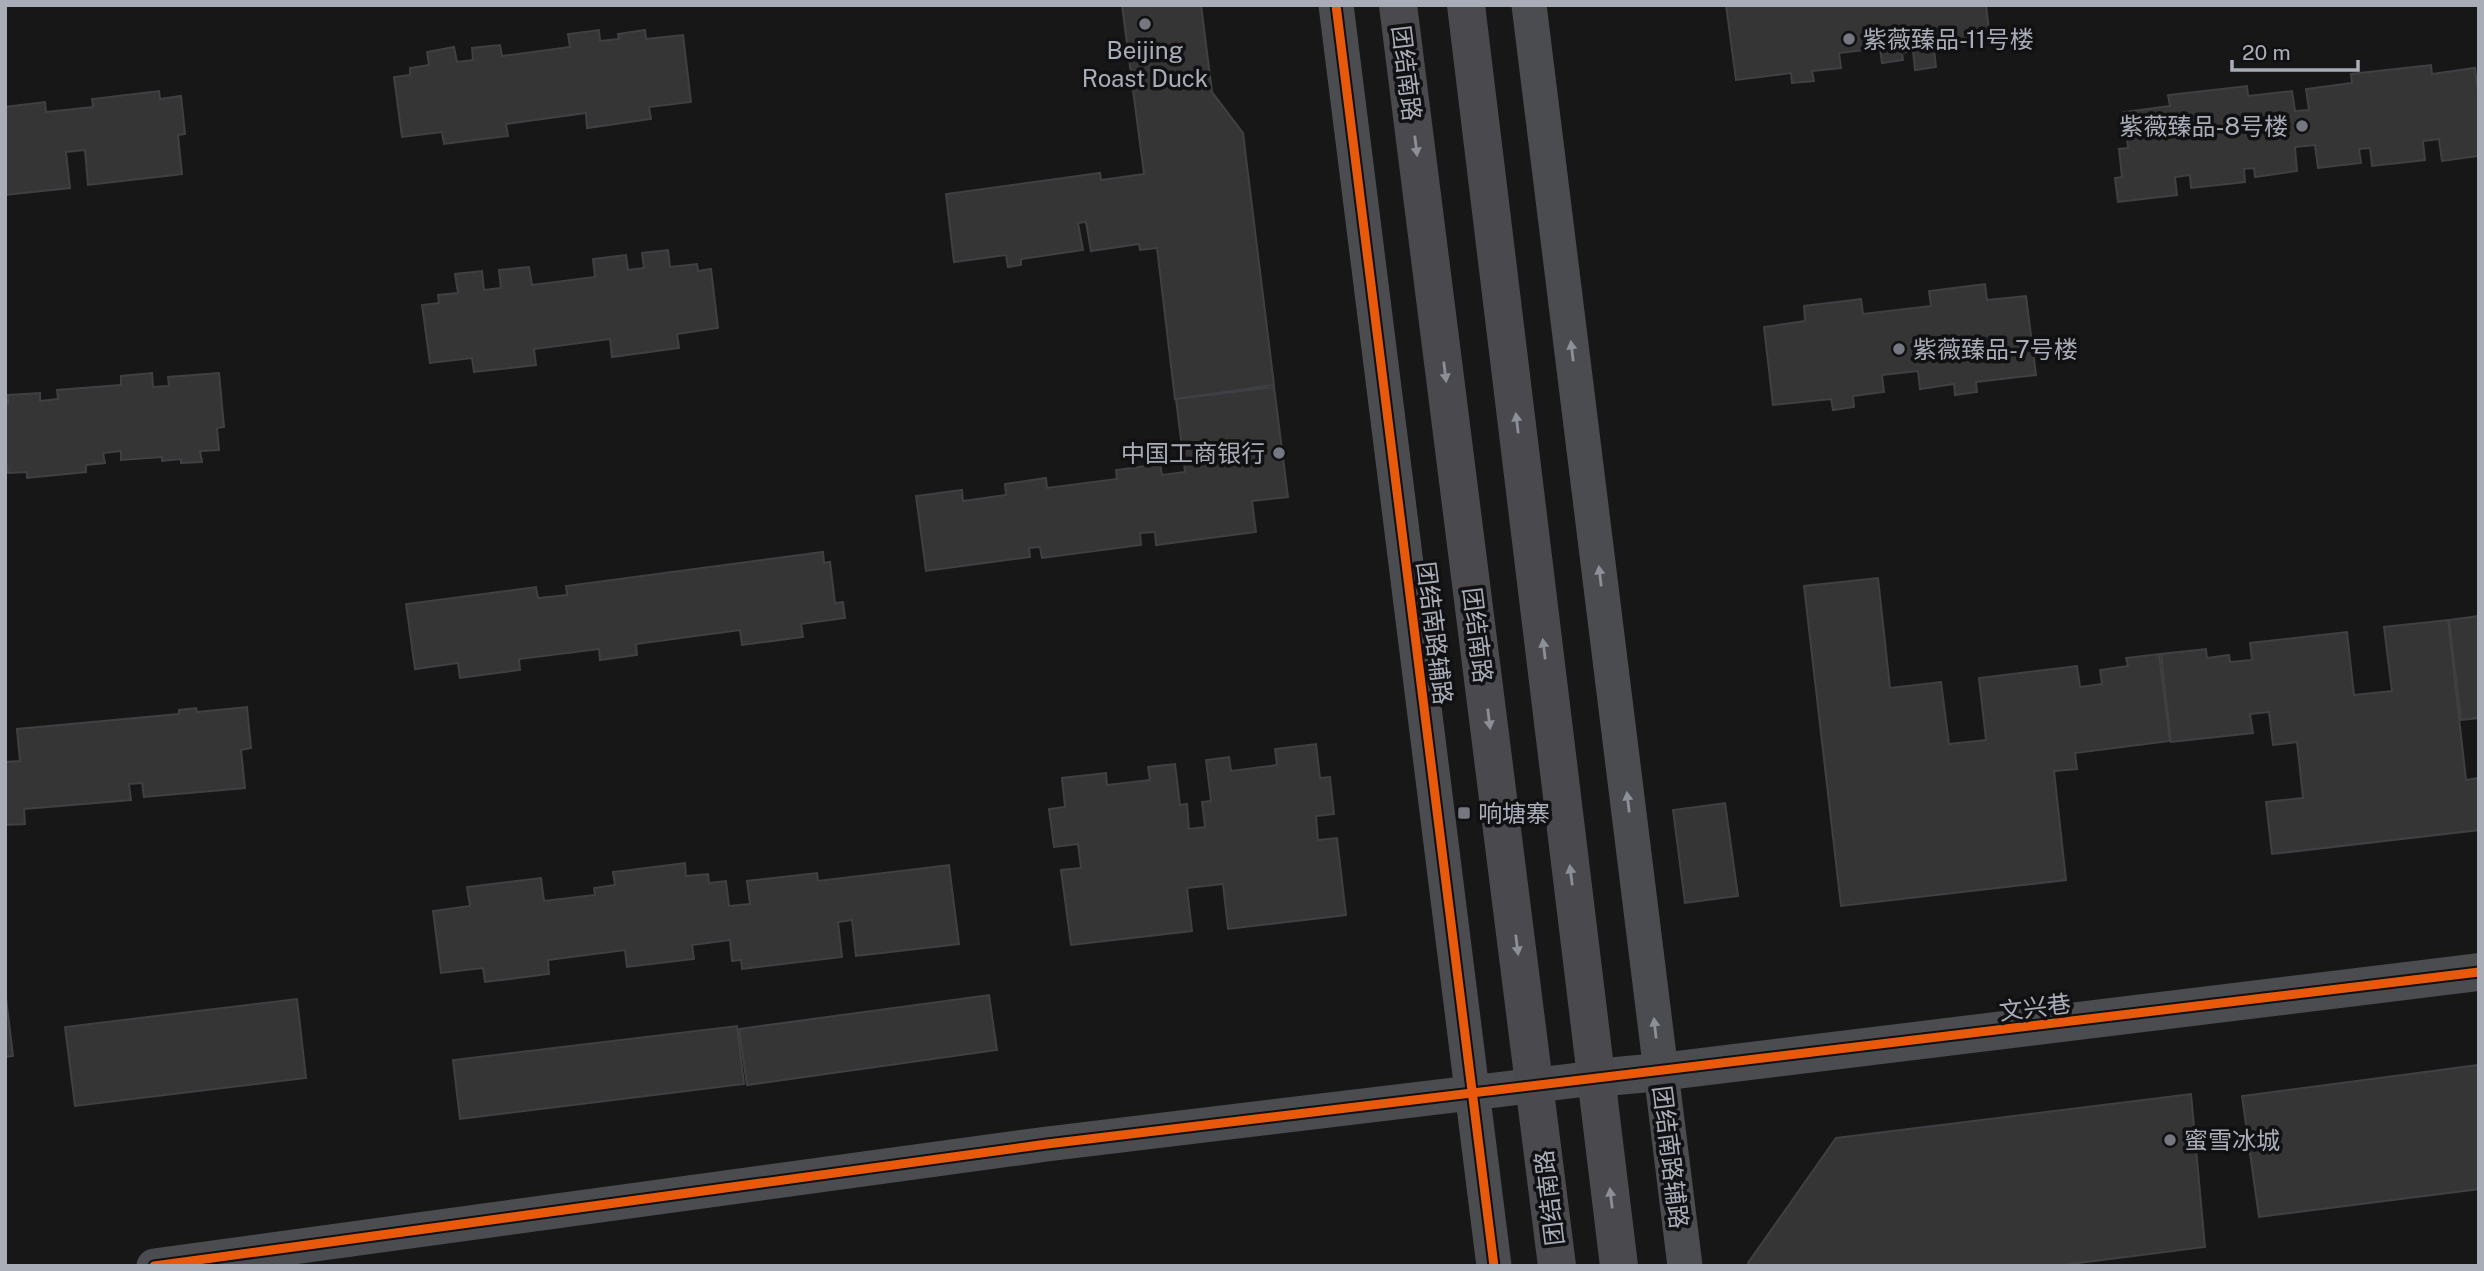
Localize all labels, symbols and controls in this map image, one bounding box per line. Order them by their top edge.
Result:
marker: Beijing Roast Duck [1137,16,1153,32]
street label: 团结南路 [1387,24,1427,122]
place label: 紫薇臻品-11号楼 [1863,25,2034,53]
scale bar [2232,28,2358,72]
marker: 紫薇臻品-11号楼 [1841,31,1857,47]
place label: Beijing Roast Duck [1082,36,1208,92]
text: 20 m [2242,40,2291,65]
place label: 紫薇臻品-8号楼 [2119,112,2288,140]
marker: 紫薇臻品-8号楼 [2294,118,2310,134]
one-way arrow [1411,135,1422,157]
place label: 紫薇臻品-7号楼 [1913,335,2078,363]
one-way arrow [1566,339,1577,361]
marker: 紫薇臻品-7号楼 [1891,341,1907,357]
one-way arrow [1439,361,1450,383]
one-way arrow [1511,412,1522,434]
place label: 中国工商银行 [1121,439,1265,467]
marker: 中国工商银行 [1271,445,1287,461]
street label: 团结南路辅路 [1412,560,1458,706]
one-way arrow [1594,565,1605,587]
street label: 团结南路 [1458,586,1498,684]
one-way arrow [1538,638,1549,660]
one-way arrow [1483,708,1494,730]
one-way arrow [1622,791,1633,813]
place label: 响塘寨 [1478,799,1550,827]
marker: 响塘寨 [1456,805,1472,821]
one-way arrow [1566,864,1577,886]
one-way arrow [1512,934,1523,956]
street label: 文兴巷 [1998,989,2072,1025]
one-way arrow [1650,1017,1661,1039]
street label: 团结南路辅路 [1648,1084,1694,1230]
place label: 蜜雪冰城 [2184,1126,2280,1154]
marker: 蜜雪冰城 [2162,1132,2178,1148]
street label: 团结南路 [1529,1149,1569,1247]
one-way arrow [1605,1187,1616,1209]

